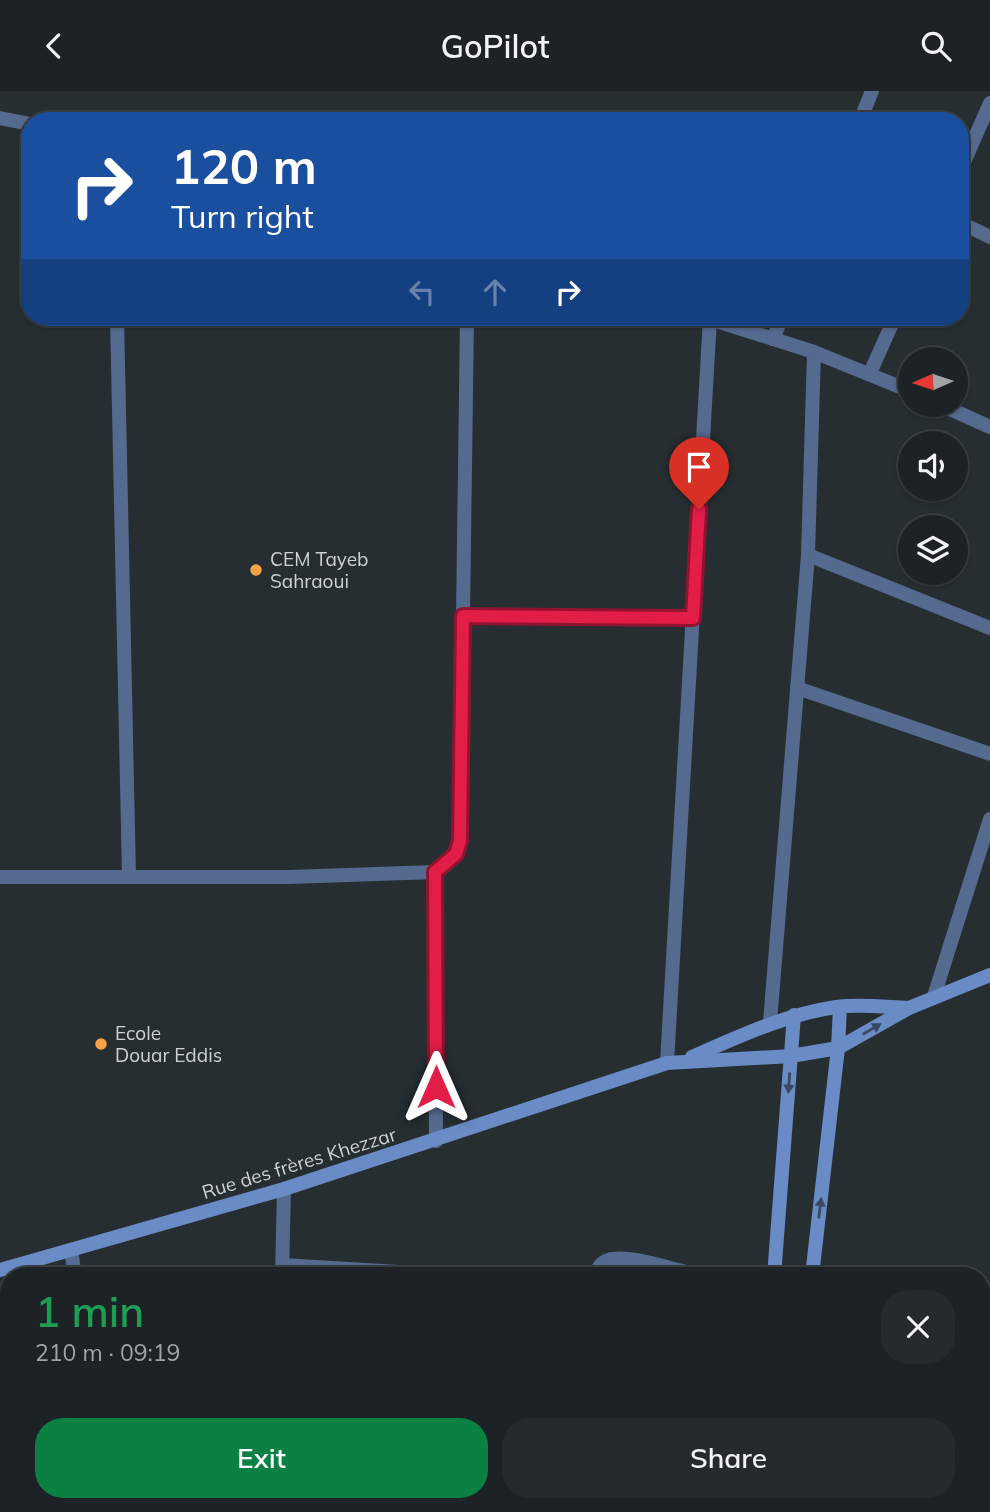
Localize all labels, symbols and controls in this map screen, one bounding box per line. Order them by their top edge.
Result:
text: GoPilot [440,26,550,66]
icon: back [35,27,73,65]
icon: search [917,27,955,65]
text: 120 m [171,135,317,196]
icon: right [56,140,147,231]
text: Turn right [171,196,314,236]
icon: left [403,273,441,311]
icon: ahead [476,273,514,311]
icon: right [549,273,587,311]
north arrow [898,347,968,417]
map controls [898,347,968,585]
button: sound [898,431,968,501]
pin [669,437,729,509]
icon: arrive [680,448,718,486]
button: layers [898,515,968,585]
place label: CEM Tayeb Sahraoui [270,547,368,593]
marker: CEM Tayeb Sahraoui [248,562,264,578]
place label: Ecole Douar Eddis [115,1021,222,1067]
one-way arrow [862,1023,881,1035]
marker: Ecole Douar Eddis [93,1036,109,1052]
position arrow [399,1050,473,1124]
one-way arrow [783,1072,794,1094]
street label: Rue des frères Khezzar [199,1122,399,1204]
one-way arrow [814,1197,825,1219]
text: 1 min [35,1285,144,1338]
button: close [881,1290,955,1364]
text: 210 m · 09:19 [35,1338,180,1367]
button: Exit [35,1418,488,1498]
button: Share [502,1418,955,1498]

